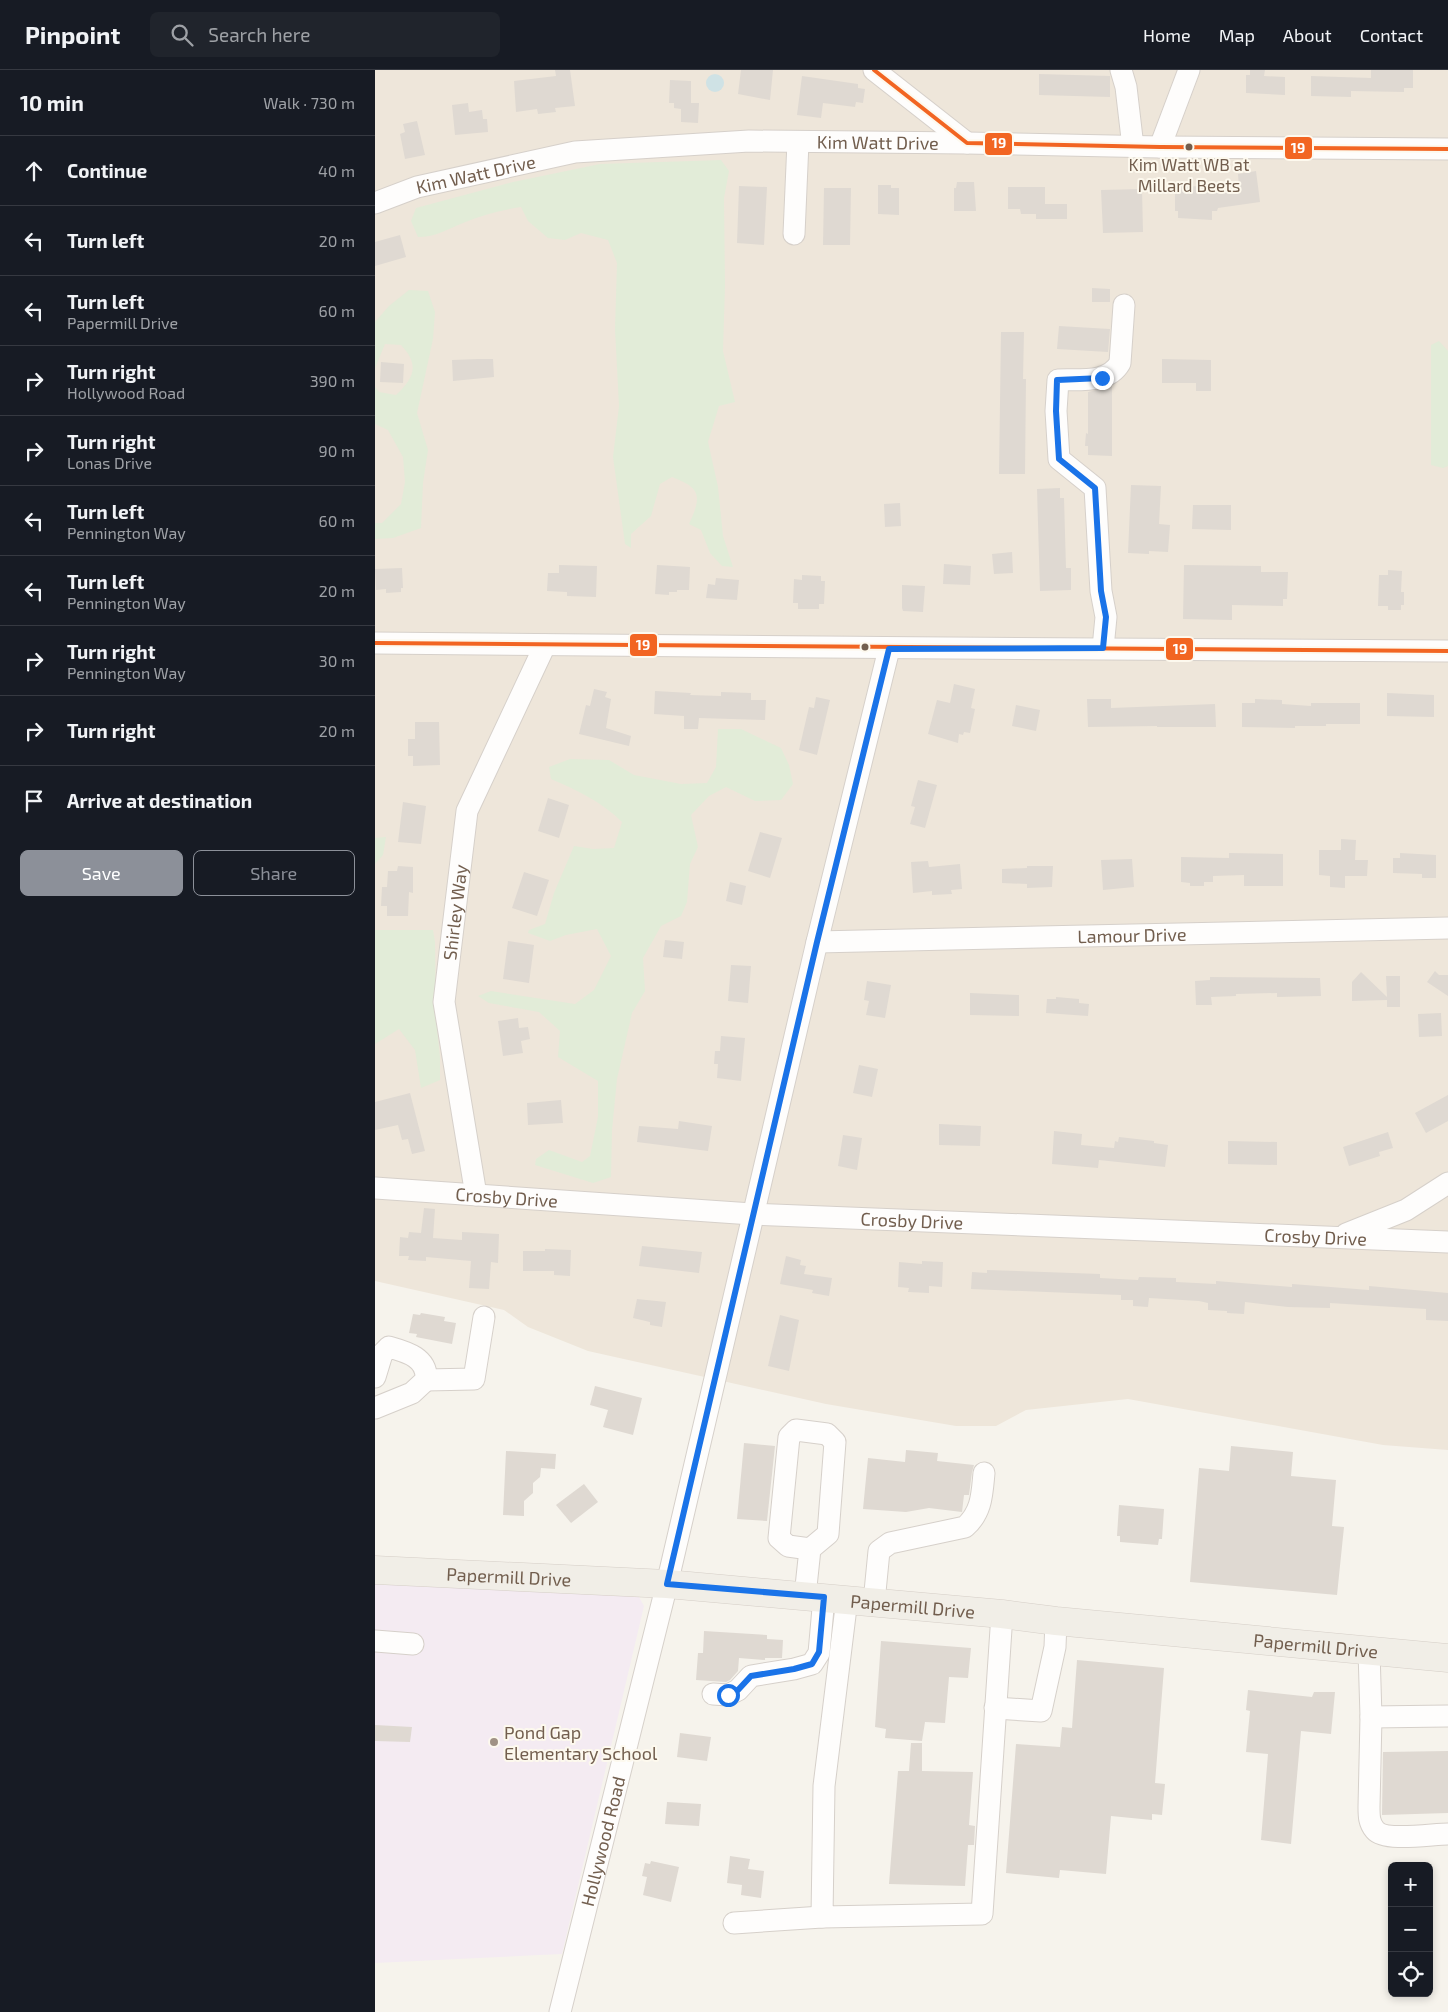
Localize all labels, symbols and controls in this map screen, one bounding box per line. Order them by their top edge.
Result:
search box [150,12,500,57]
text: Pinpoint [25,20,120,49]
icon: search [168,21,196,49]
text: Search here [208,23,310,46]
text: Home [1143,24,1191,46]
text: Map [1219,24,1255,46]
text: About [1283,24,1332,46]
text: Contact [1360,24,1423,46]
text: 10 min [20,90,84,115]
text: Walk · 730 m [263,93,355,112]
street label: Kim Watt Drive [817,131,939,154]
line badge: 19 [984,132,1013,156]
text: 19 [992,134,1006,151]
line badge: 19 [1284,136,1313,160]
text: 19 [1291,139,1305,156]
marker: Kim Watt WB at Millard Beets [1184,142,1194,152]
street label: Kim Watt Drive [414,150,538,198]
place label: Kim Watt WB at Millard Beets [1129,154,1250,195]
icon: ahead [20,157,48,185]
text: Continue [67,159,147,182]
text: 40 m [318,161,355,180]
icon: left [20,227,48,255]
text: Turn left [67,229,144,252]
text: 20 m [319,231,355,250]
text: Turn left [67,290,144,313]
icon: left [20,297,48,325]
text: 60 m [319,301,355,320]
text: Papermill Drive [67,313,178,332]
text: Turn right [67,360,155,383]
icon: right [20,367,48,395]
route end [1091,367,1114,390]
text: 390 m [310,371,355,390]
text: Hollywood Road [67,383,185,402]
text: Turn right [67,430,155,453]
icon: right [20,437,48,465]
text: 90 m [319,441,355,460]
text: Lonas Drive [67,453,152,472]
text: Turn left [67,500,144,523]
icon: left [20,507,48,535]
text: 60 m [319,511,355,530]
text: Pennington Way [67,523,186,542]
text: Turn left [67,570,144,593]
icon: left [20,577,48,605]
text: 20 m [319,581,355,600]
text: Pennington Way [67,593,186,612]
line badge: 19 [629,633,658,657]
text: 19 [636,636,650,653]
line badge: 19 [1165,637,1194,661]
text: Turn right [67,640,155,663]
text: 19 [1173,640,1187,657]
unlabelled marker [860,642,870,652]
icon: right [20,647,48,675]
text: 30 m [319,651,355,670]
text: Pennington Way [67,663,186,682]
icon: right [20,717,48,745]
text: Turn right [67,719,155,742]
text: 20 m [319,721,355,740]
icon: arrive [20,787,48,815]
text: Arrive at destination [67,789,252,812]
button: Save [20,850,183,896]
button: Share [193,850,355,896]
street label: Shirley Way [438,863,472,961]
street label: Lamour Drive [1077,923,1187,947]
street label: Crosby Drive [455,1183,559,1212]
street label: Crosby Drive [860,1207,964,1233]
street label: Crosby Drive [1264,1224,1367,1250]
street label: Papermill Drive [446,1562,572,1590]
street label: Papermill Drive [849,1589,976,1623]
street label: Papermill Drive [1252,1629,1379,1662]
route start [717,1684,740,1707]
place label: Pond Gap Elementary School [504,1721,658,1764]
marker: Pond Gap Elementary School [488,1736,500,1748]
street label: Hollywood Road [576,1774,630,1909]
map controls [1388,1862,1433,1997]
button: + [1388,1862,1433,1907]
button: − [1388,1907,1433,1952]
button: locate [1388,1952,1433,1997]

